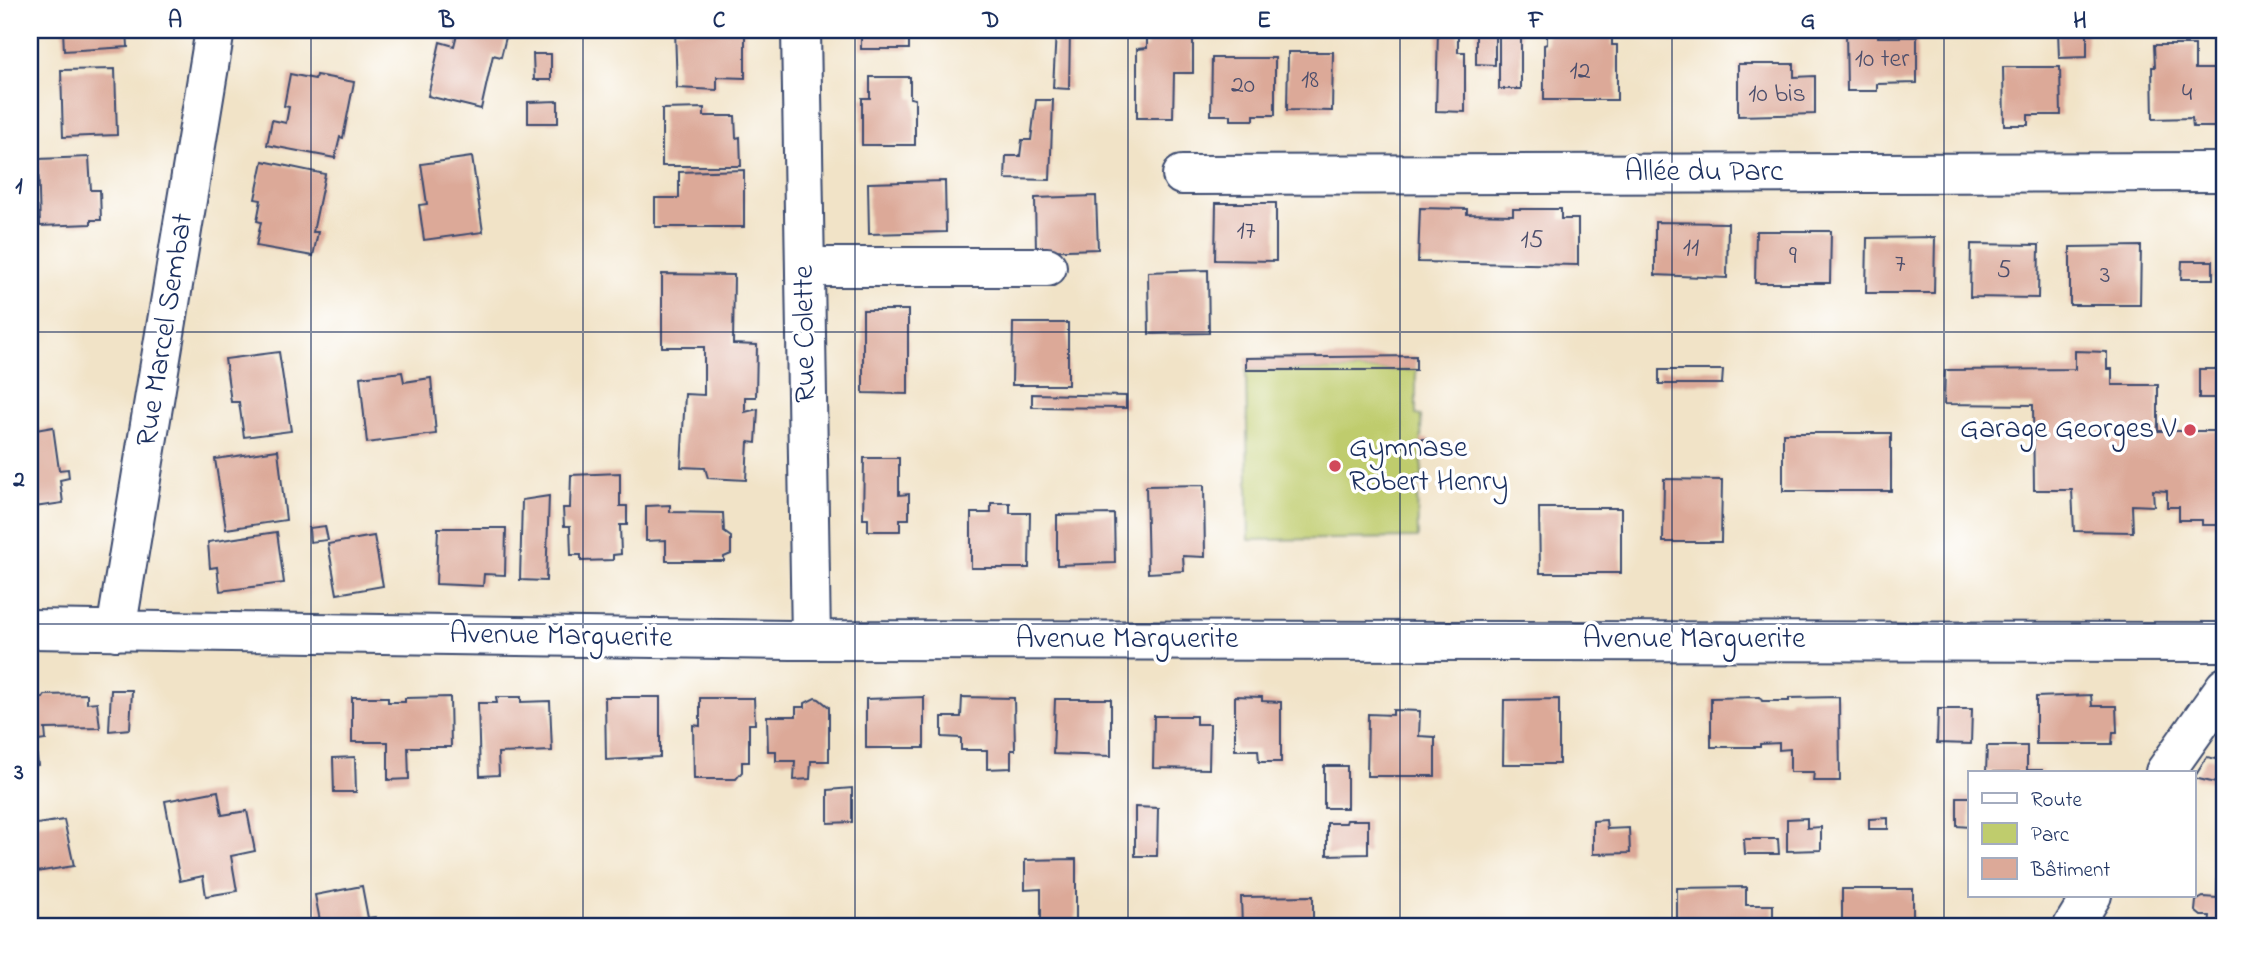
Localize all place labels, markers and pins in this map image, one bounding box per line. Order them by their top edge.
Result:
place label: Garage Georges V [1960,408,2177,452]
marker: Garage Georges V [2182,422,2198,438]
place label: Gymnase Robert Henry [1349,427,1508,505]
marker: Gymnase Robert Henry [1327,458,1343,474]

